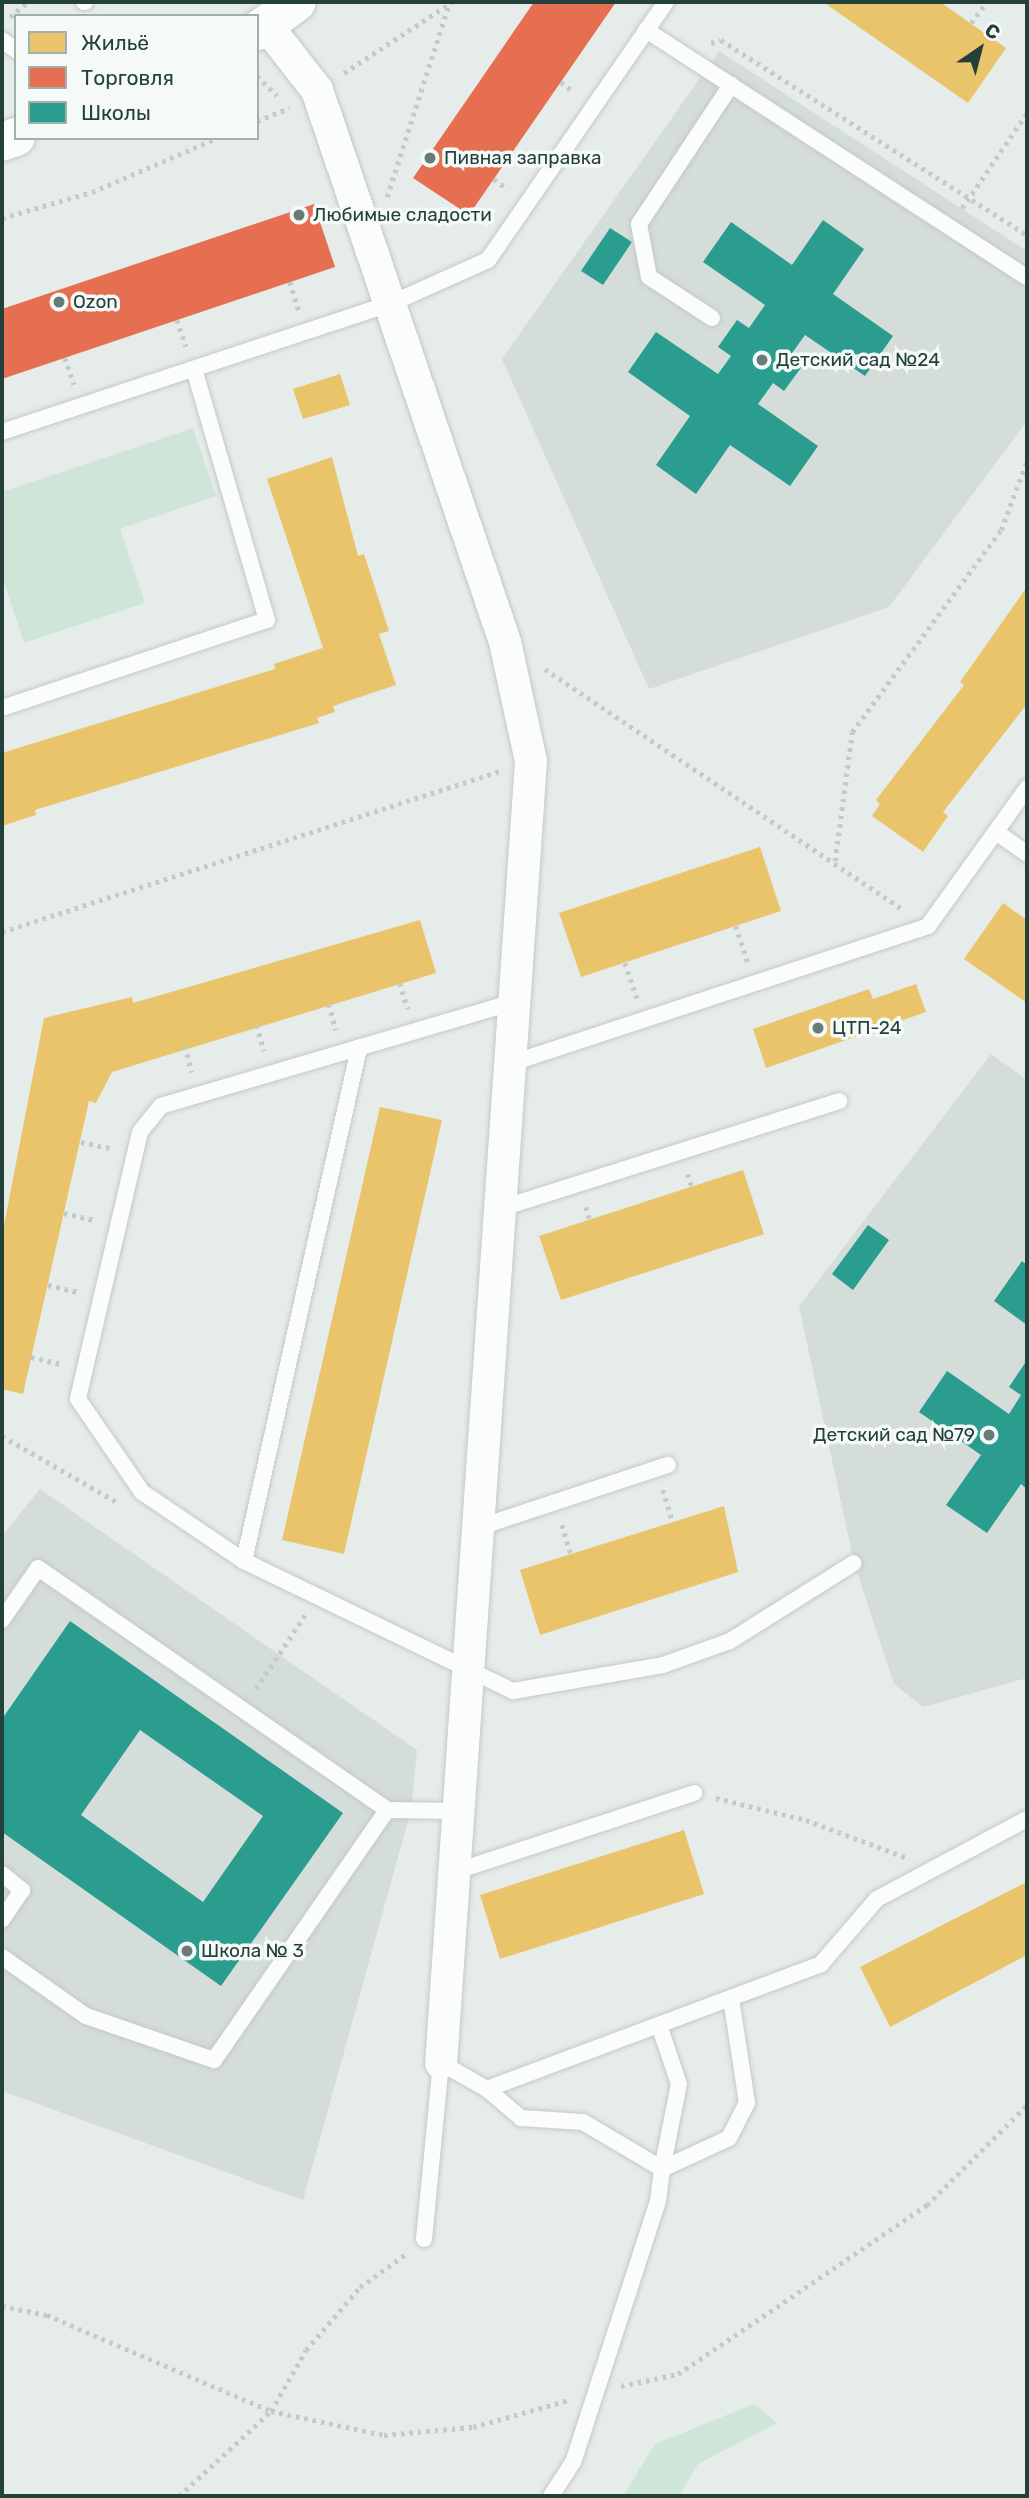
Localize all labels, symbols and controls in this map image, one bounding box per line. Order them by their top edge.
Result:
legend [14,14,259,140]
north arrow [945,14,1015,84]
text: С [980,18,1004,45]
text: Жильё [81,30,149,55]
text: Торговля [81,65,174,90]
text: Школы [81,100,151,125]
place label: Пивная заправка [444,147,601,169]
marker: Пивная заправка [422,150,438,166]
place label: Любимые сладости [313,204,492,226]
marker: Любимые сладости [291,207,307,223]
place label: Ozon [73,291,118,313]
marker: Ozon [51,294,67,310]
place label: Детский сад №24 [776,349,940,371]
marker: Детский сад №24 [754,352,770,368]
place label: ЦТП-24 [832,1017,902,1039]
marker: ЦТП-24 [810,1020,826,1036]
place label: Детский сад №79 [813,1424,975,1446]
marker: Детский сад №79 [981,1427,997,1443]
place label: Школа № 3 [201,1940,304,1962]
marker: Школа № 3 [179,1943,195,1959]

